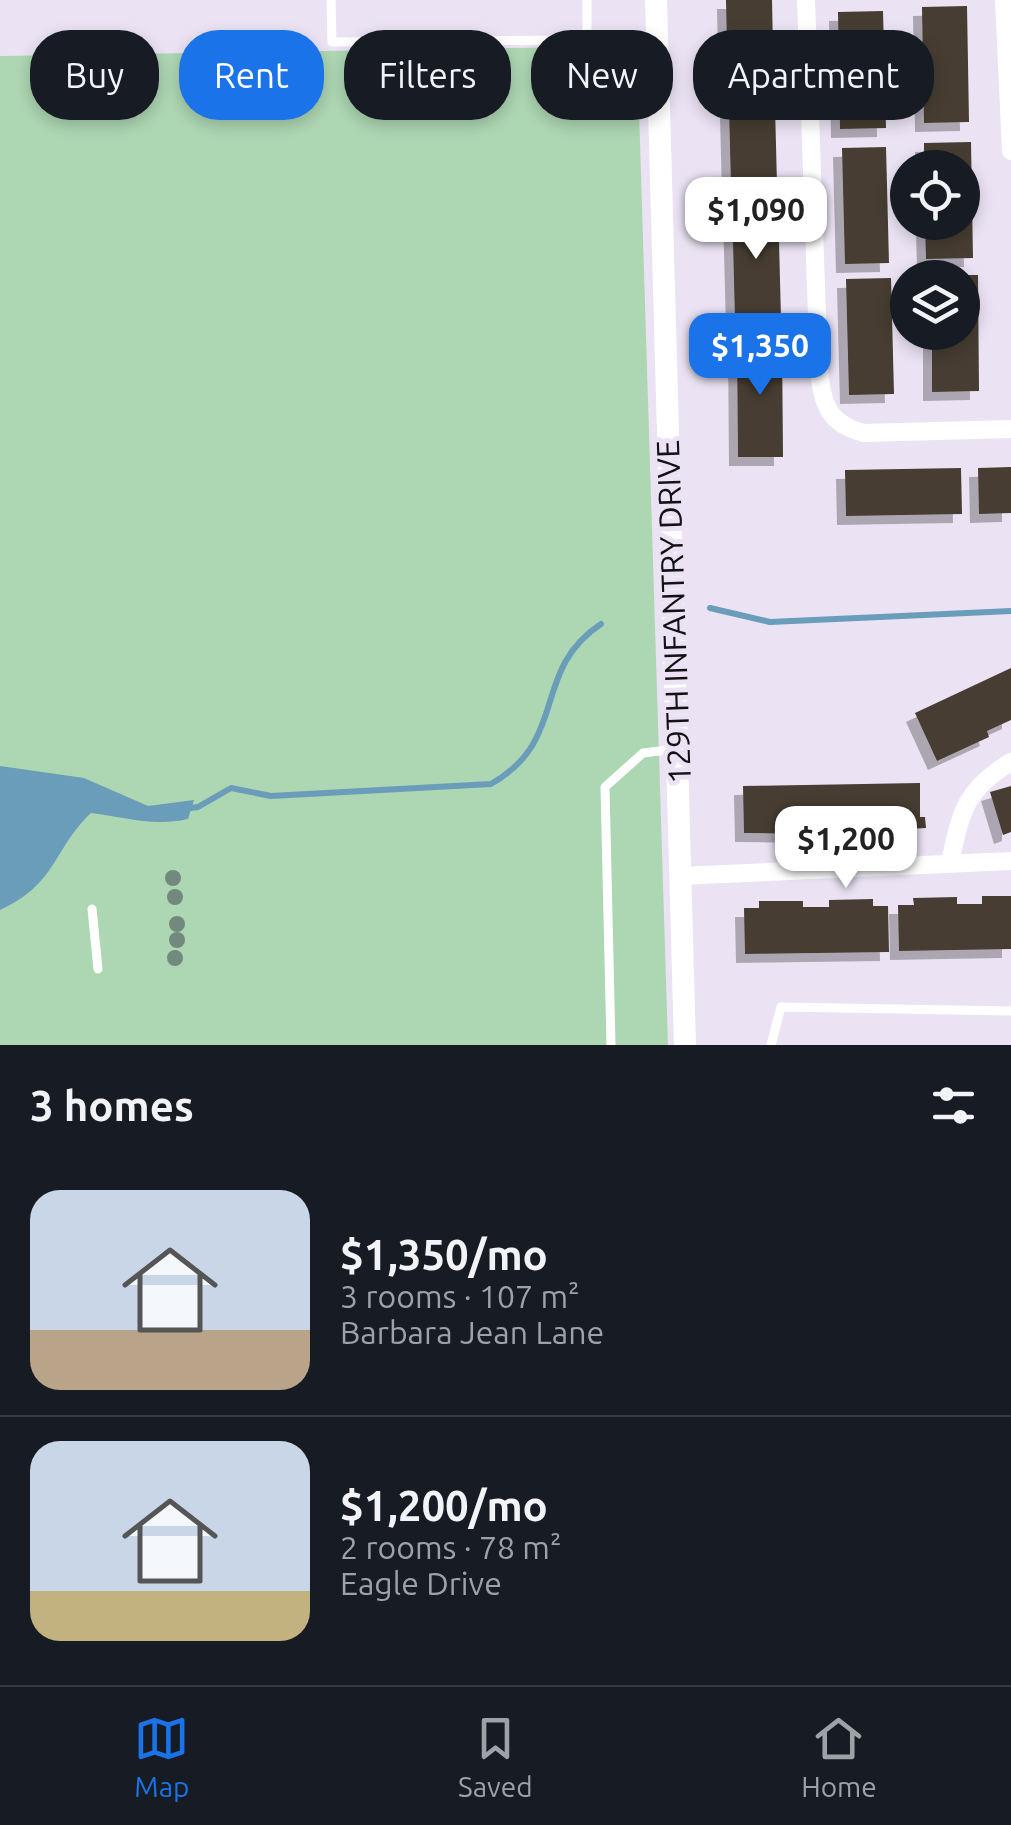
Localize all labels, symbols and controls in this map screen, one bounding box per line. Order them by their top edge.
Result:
chip: Buy [30,30,159,120]
chip: Rent [179,30,324,120]
chip: Filters [344,30,511,120]
chip: New [531,30,673,120]
chip: Apartment [693,30,934,120]
map controls [890,150,980,350]
button: locate [890,150,980,240]
pin: $1,090 [675,177,837,262]
text: $1,090 [707,191,805,227]
button: layers [890,260,980,350]
pin: $1,350 [679,313,841,398]
text: $1,350 [711,327,809,363]
street label: 129TH INFANTRY DRIVE [649,439,697,785]
pin: $1,200 [765,806,927,891]
text: $1,200 [797,820,895,856]
icon: filters [926,1078,981,1133]
text: 3 homes [30,1082,194,1129]
icon: home [110,1230,230,1350]
text: $1,350/mo [340,1231,548,1278]
text: 3 rooms · 107 m² [340,1278,580,1314]
text: Barbara Jean Lane [340,1314,604,1350]
icon: home [110,1481,230,1601]
text: $1,200/mo [340,1482,548,1529]
text: 2 rooms · 78 m² [340,1529,561,1565]
text: Eagle Drive [340,1565,502,1601]
tab: Map [134,1711,189,1802]
tab: Saved [458,1711,533,1802]
tab: Home [801,1711,877,1802]

